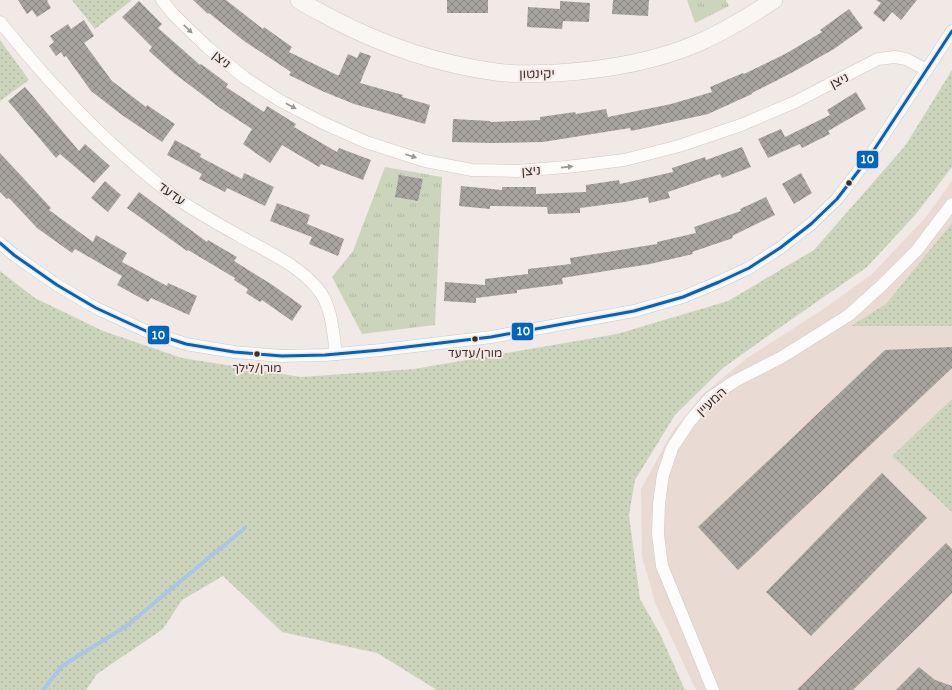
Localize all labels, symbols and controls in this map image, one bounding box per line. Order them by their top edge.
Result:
one-way arrow [183,24,193,34]
street label: ניצן [209,48,234,72]
street label: יקינטון [519,66,555,82]
street label: ניצן [827,69,852,92]
one-way arrow [286,103,297,110]
line badge: 10 [856,150,879,169]
one-way arrow [406,153,418,159]
text: 10 [860,153,874,166]
street label: ניצן [521,162,541,180]
one-way arrow [561,164,573,170]
street label: עדעד [155,178,188,209]
unlabelled marker [844,178,854,188]
line badge: 10 [511,322,534,341]
line badge: 10 [147,325,170,345]
text: 10 [516,325,530,338]
text: 10 [151,329,165,342]
marker: מורן/עדעד [470,334,480,344]
place label: מורן/עדעד [448,346,502,360]
marker: מורן/לילך [252,349,262,359]
place label: מורן/לילך [232,361,282,375]
street label: המעיין [693,384,730,419]

